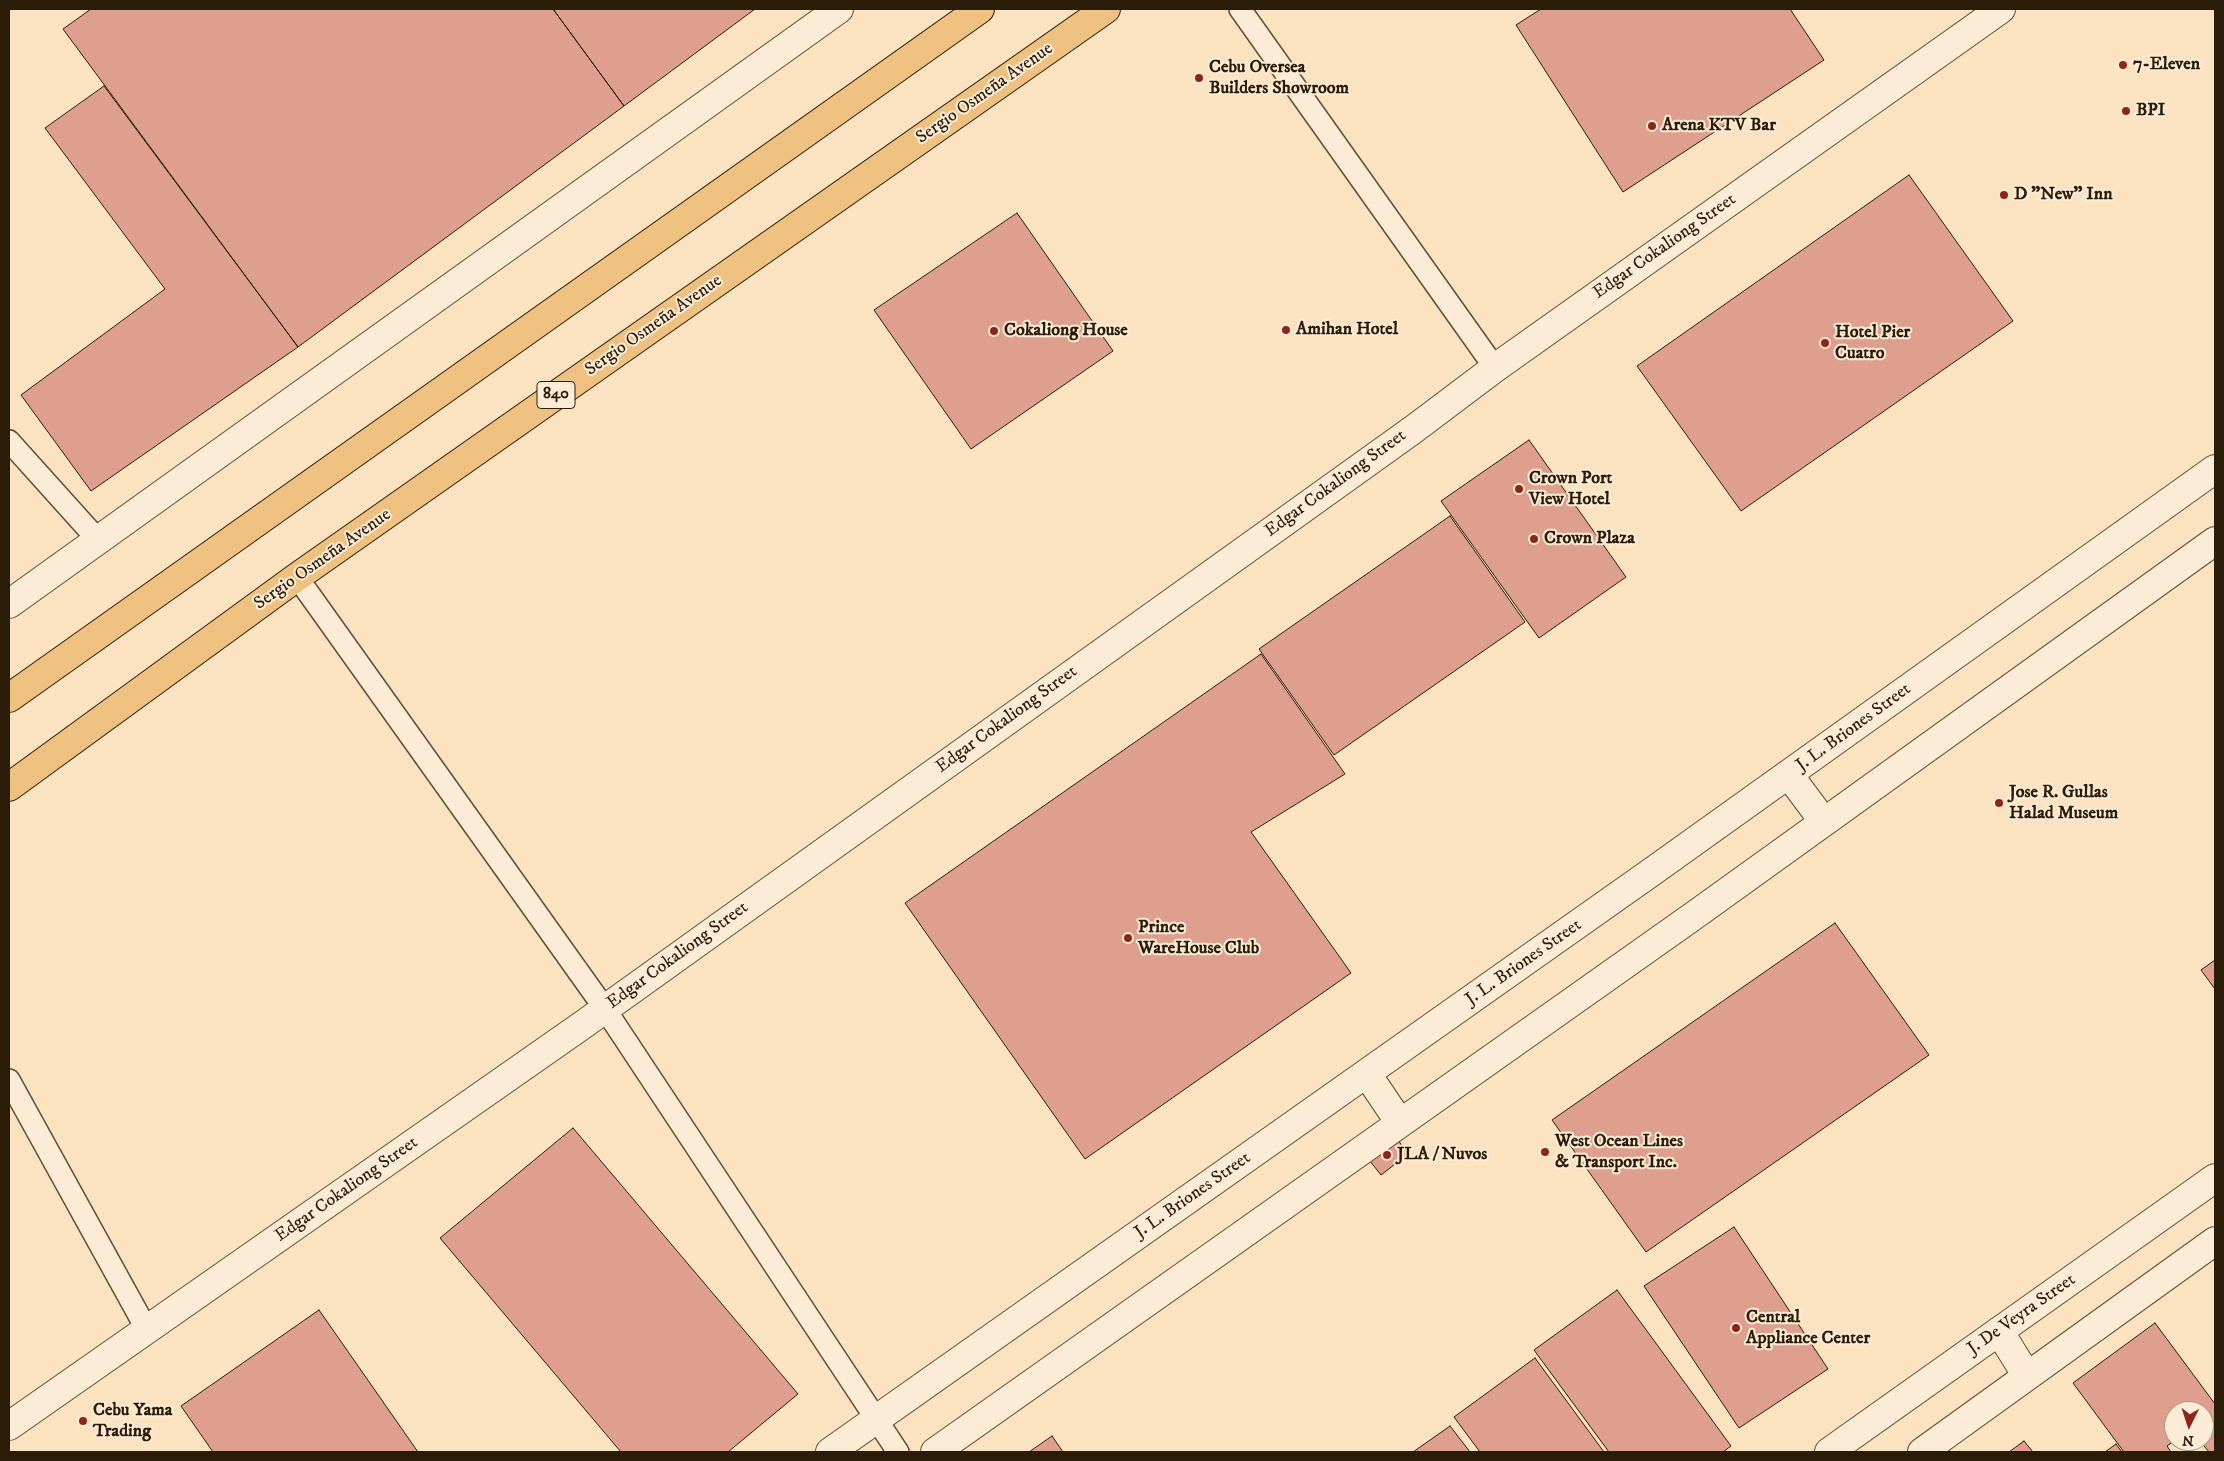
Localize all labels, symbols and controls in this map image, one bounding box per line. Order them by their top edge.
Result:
street label: Sergio Osmeña Avenue [912,39,1058,149]
place label: 7-Eleven [2133,54,2200,76]
place label: Cebu Oversea Builders Showroom [1209,57,1349,100]
marker: 7-Eleven [2117,59,2129,71]
marker: Cebu Oversea Builders Showroom [1193,72,1205,84]
place label: BPI [2136,100,2165,122]
marker: BPI [2120,105,2132,117]
place label: Arena KTV Bar [1662,115,1776,137]
marker: Arena KTV Bar [1646,120,1658,132]
place label: D "New" Inn [2014,184,2113,206]
marker: D "New" Inn [1998,189,2010,201]
street label: Edgar Cokaliong Street [1589,190,1741,304]
street label: Sergio Osmeña Avenue [581,271,727,381]
place label: Amihan Hotel [1296,319,1398,341]
place label: Cokaliong House [1004,320,1128,342]
place label: Hotel Pier Cuatro [1835,322,1910,364]
marker: Amihan Hotel [1280,324,1292,336]
marker: Cokaliong House [988,325,1000,337]
marker: Hotel Pier Cuatro [1819,337,1831,349]
road number: 840 [537,382,575,408]
street label: Edgar Cokaliong Street [1261,426,1411,542]
place label: Crown Port View Hotel [1529,468,1612,510]
marker: Crown Port View Hotel [1513,483,1525,495]
street label: Sergio Osmeña Avenue [250,505,396,615]
place label: Crown Plaza [1544,528,1635,550]
marker: Crown Plaza [1528,533,1540,545]
street label: Edgar Cokaliong Street [932,662,1082,778]
street label: J. L. Briones Street [1792,679,1916,777]
place label: Jose R. Gullas Halad Museum [2009,782,2118,824]
marker: Jose R. Gullas Halad Museum [1993,797,2005,809]
street label: Edgar Cokaliong Street [603,898,753,1014]
street label: J. L. Briones Street [1462,915,1586,1011]
place label: Prince WareHouse Club [1138,917,1259,960]
marker: Prince WareHouse Club [1122,932,1134,944]
place label: West Ocean Lines & Transport Inc. [1555,1131,1683,1174]
street label: Edgar Cokaliong Street [271,1133,423,1247]
place label: JLA / Nuvos [1397,1144,1487,1166]
marker: West Ocean Lines & Transport Inc. [1539,1146,1551,1158]
street label: J. L. Briones Street [1131,1148,1255,1244]
marker: JLA / Nuvos [1381,1149,1393,1161]
street label: J. De Veyra Street [1964,1270,2080,1360]
place label: Central Appliance Center [1746,1307,1870,1350]
marker: Central Appliance Center [1730,1322,1742,1334]
place label: Cebu Yama Trading [93,1400,172,1442]
north arrow [2164,1401,2214,1451]
marker: Cebu Yama Trading [77,1415,89,1427]
text: N [2182,1431,2194,1449]

